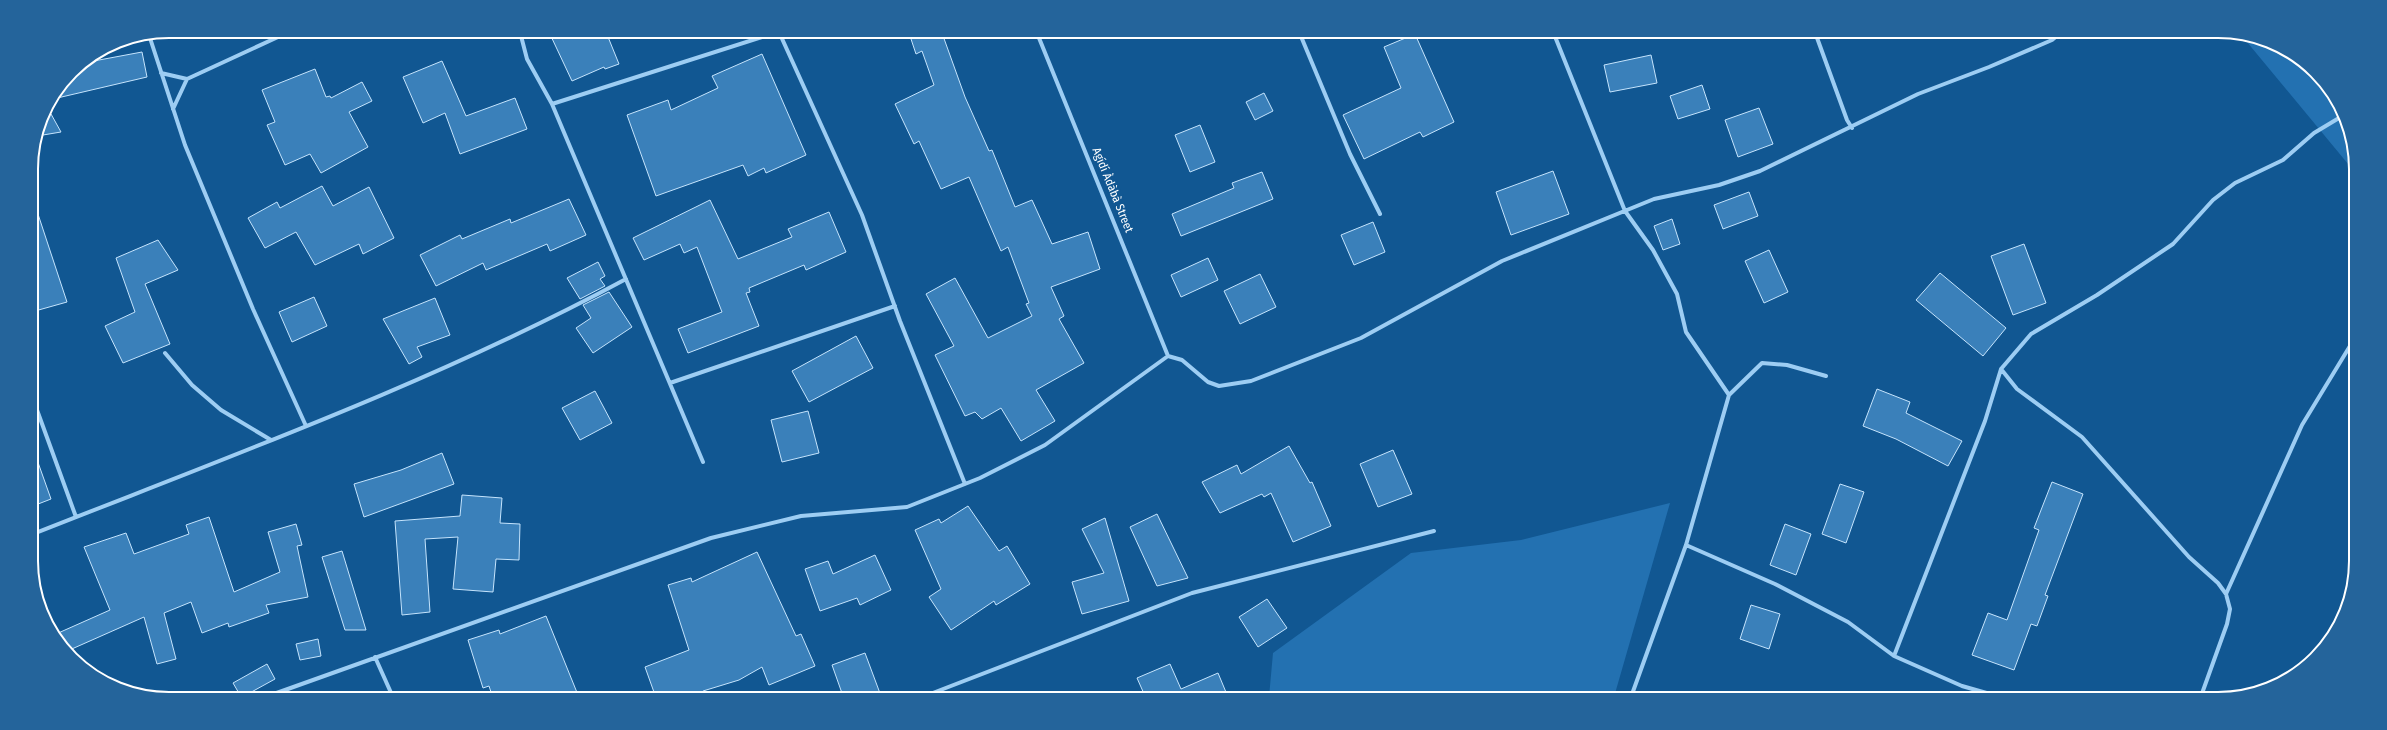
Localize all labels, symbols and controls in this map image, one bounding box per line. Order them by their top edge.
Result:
street label: Agídí Àdàbà Street [1090,145,1137,235]

